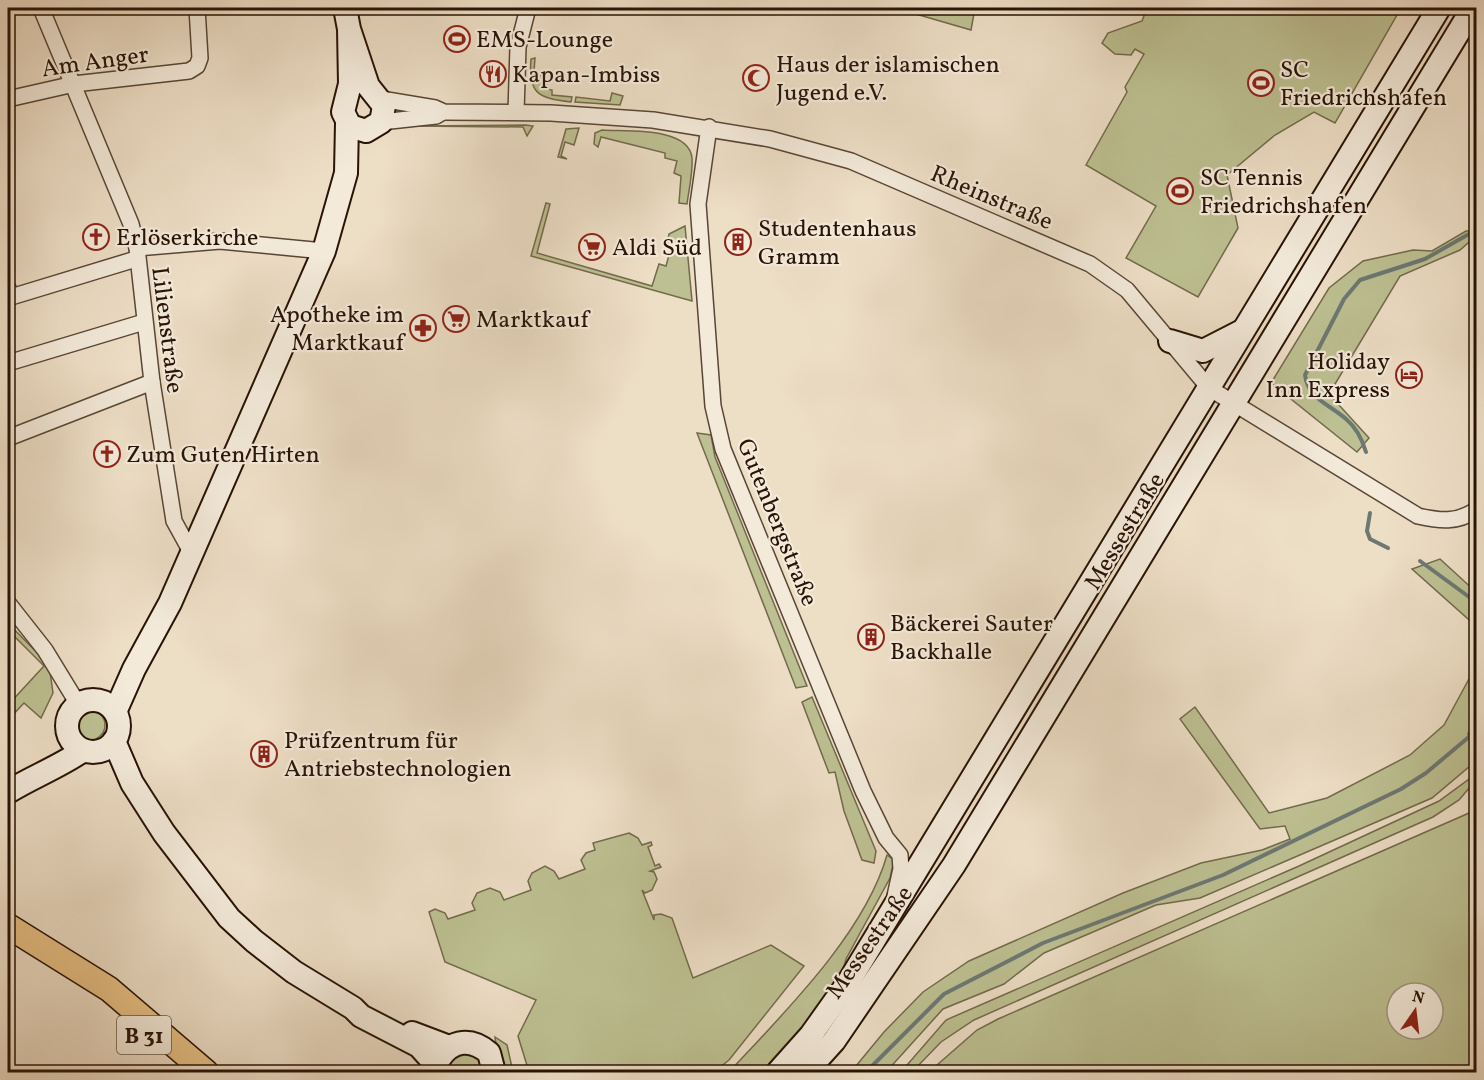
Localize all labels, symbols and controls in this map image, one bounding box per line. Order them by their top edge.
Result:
sports icon: EMS-Lounge [442,24,472,54]
place label: EMS-Lounge [476,24,613,58]
street label: Am Anger [40,39,151,87]
place label: Haus der islamischen Jugend e.V. [776,49,1000,111]
place label: SC Friedrichshafen [1280,54,1447,116]
restaurant icon: Kapan-Imbiss [478,59,508,89]
place label: Kapan-Imbiss [512,59,660,93]
mosque icon: Haus der islamischen Jugend e.V. [741,63,771,93]
sports icon: SC Friedrichshafen [1246,68,1276,98]
street label: Rheinstraße [925,158,1058,240]
place label: SC Tennis Friedrichshafen [1200,162,1367,224]
sports icon: SC Tennis Friedrichshafen [1165,176,1195,206]
place label: Studentenhaus Gramm [758,213,916,275]
church icon: Erlöserkirche [81,222,111,252]
place label: Erlöserkirche [116,222,258,256]
building icon: Studentenhaus Gramm [723,227,753,257]
supermarket icon: Aldi Süd [577,232,607,262]
place label: Aldi Süd [612,232,702,266]
street label: Lilienstraße [141,265,191,395]
place label: Apotheke im Marktkauf [270,299,407,361]
supermarket icon: Marktkauf [441,304,471,334]
place label: Marktkauf [476,304,591,338]
pharmacy icon: Apotheke im Marktkauf [408,313,438,343]
place label: Holiday Inn Express [1265,346,1390,408]
hotel icon: Holiday Inn Express [1394,360,1424,390]
street label: Gutenbergstraße [727,434,825,612]
church icon: Zum Guten Hirten [92,439,122,469]
place label: Zum Guten Hirten [126,439,320,473]
street label: Messestraße [1077,467,1174,597]
place label: Bäckerei Sauter Backhalle [890,608,1053,670]
building icon: Bäckerei Sauter Backhalle [856,622,886,652]
place label: Prüfzentrum für Antriebstechnologien [284,725,512,787]
building icon: Prüfzentrum für Antriebstechnologien [249,739,279,769]
street label: Messestraße [819,879,922,1007]
north arrow [1385,981,1445,1041]
text: N [1410,986,1427,1011]
road number: B 31 [117,1016,171,1054]

